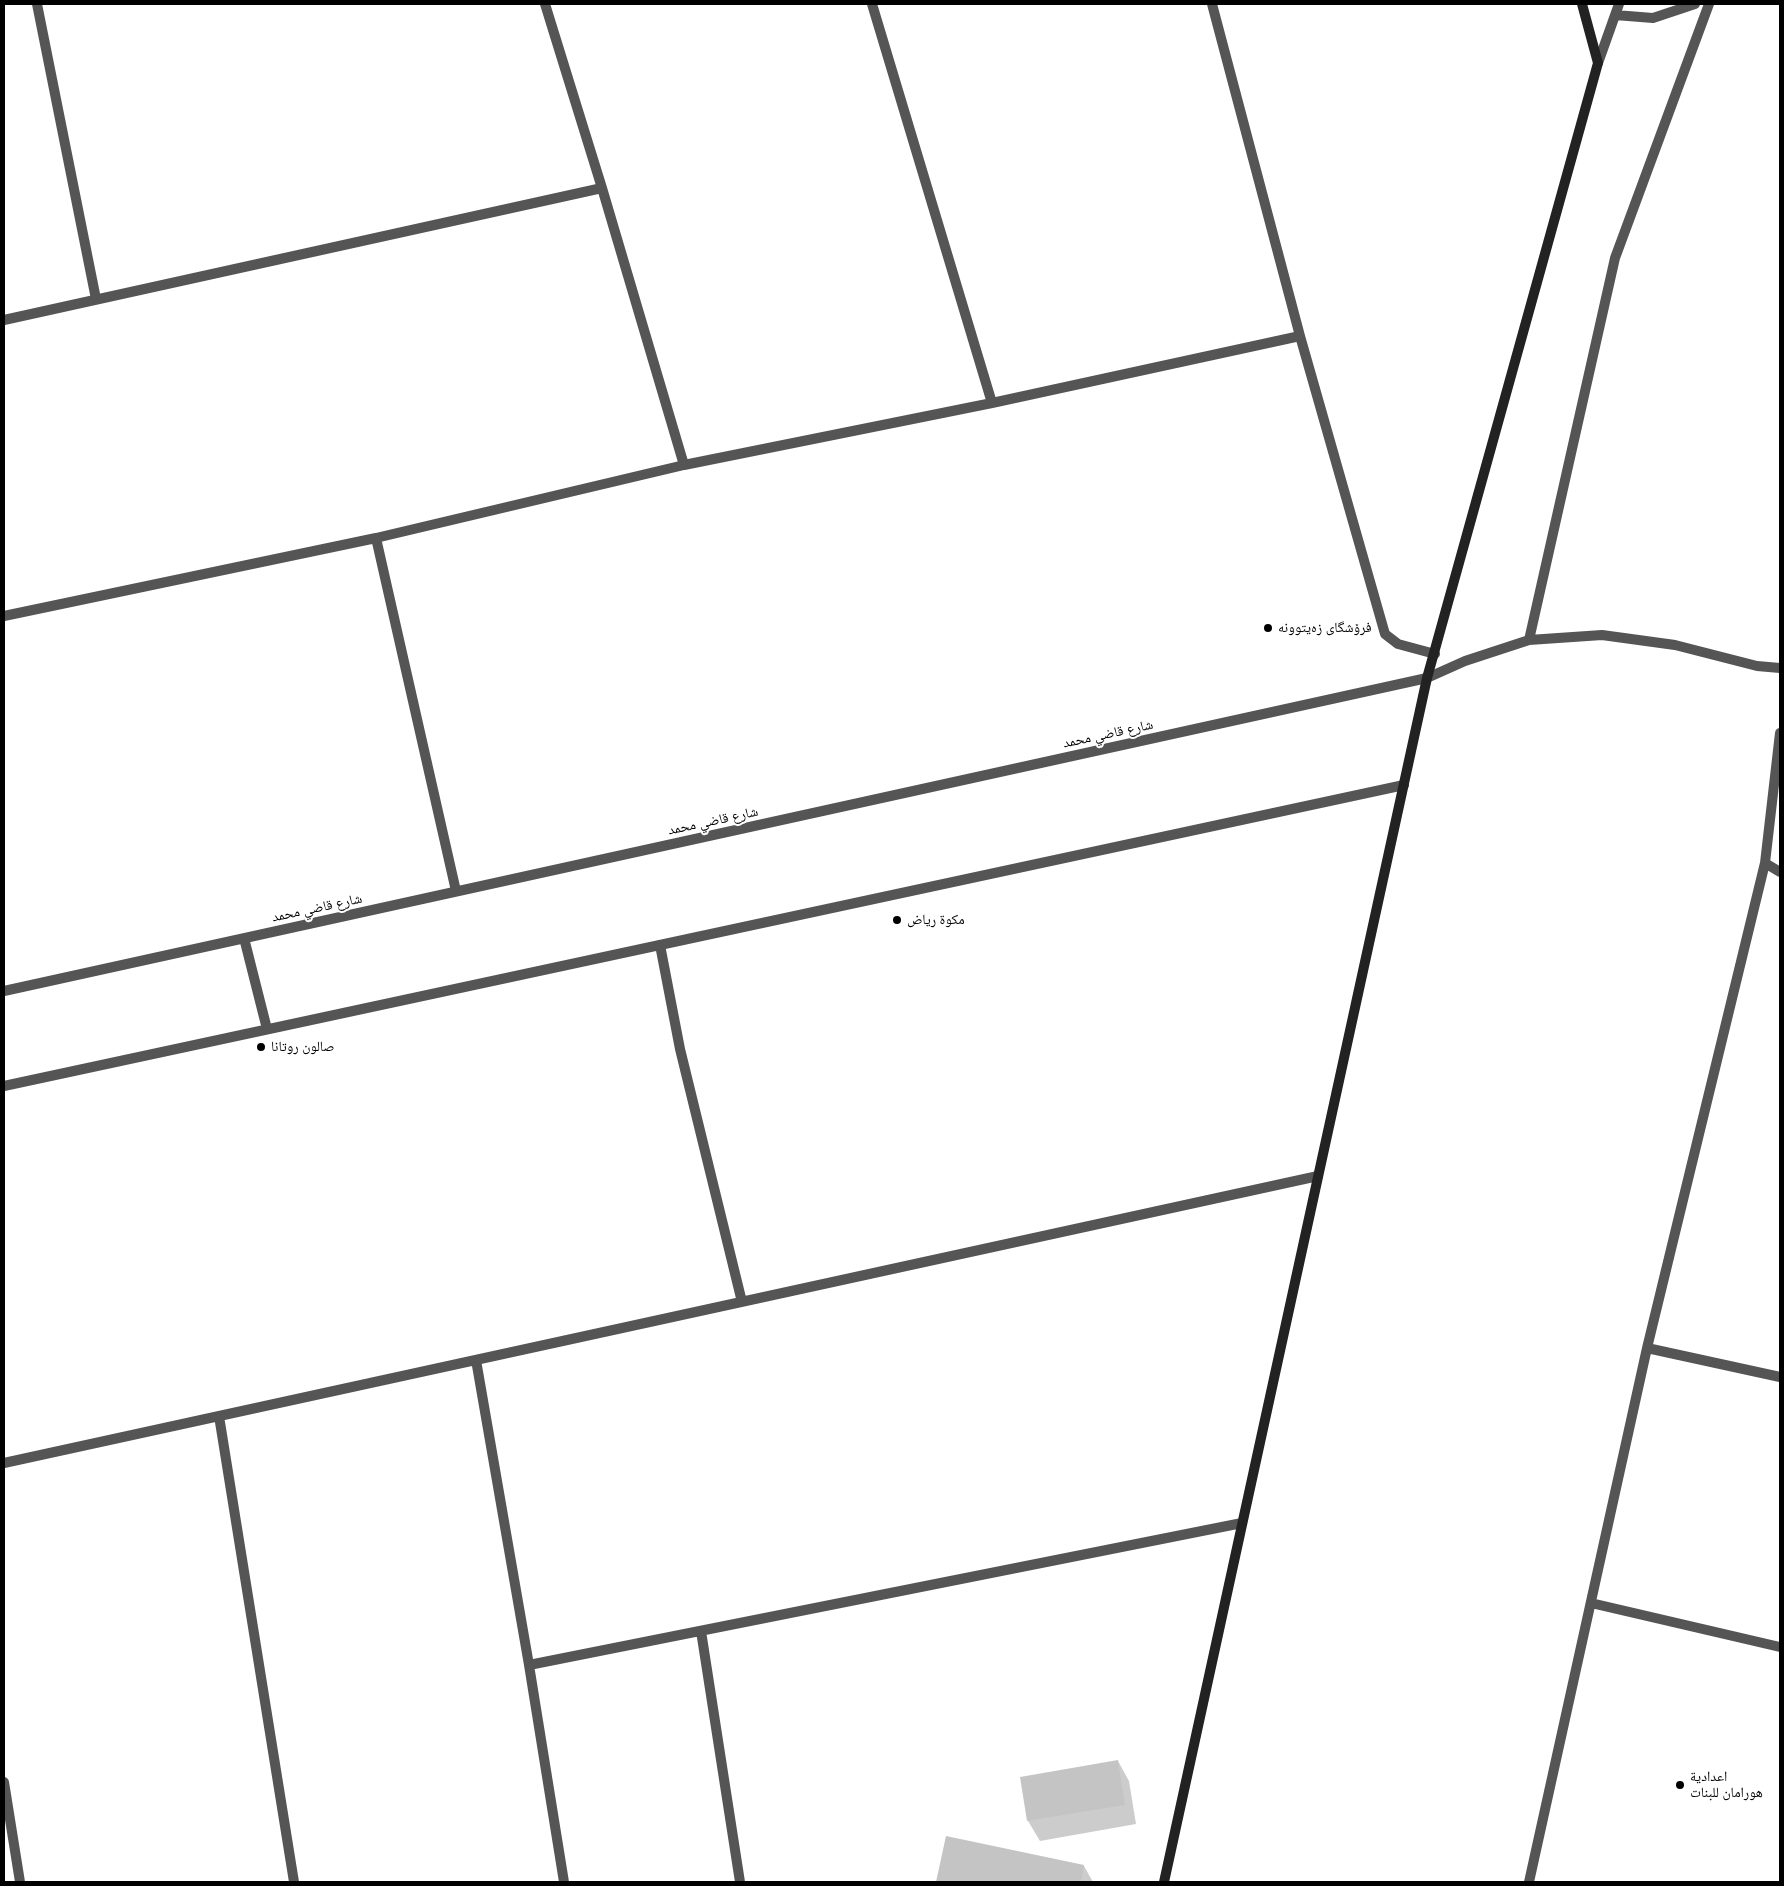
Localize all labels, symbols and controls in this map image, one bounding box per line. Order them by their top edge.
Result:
place label: فرۆشگای زەیتوونە [1278,620,1372,636]
marker: فرۆشگای زەیتوونە [1262,622,1274,634]
street label: شارع قاضي محمد [1061,716,1155,752]
street label: شارع قاضي محمد [666,803,760,839]
street label: شارع قاضي محمد [270,890,364,926]
place label: مكوة رياض [907,912,965,928]
marker: مكوة رياض [891,914,903,926]
place label: صالون روتانا [271,1039,334,1055]
marker: صالون روتانا [255,1041,267,1053]
place label: اعدادية هورامان للبنات [1690,1769,1763,1801]
marker: اعدادية هورامان للبنات [1674,1779,1686,1791]

